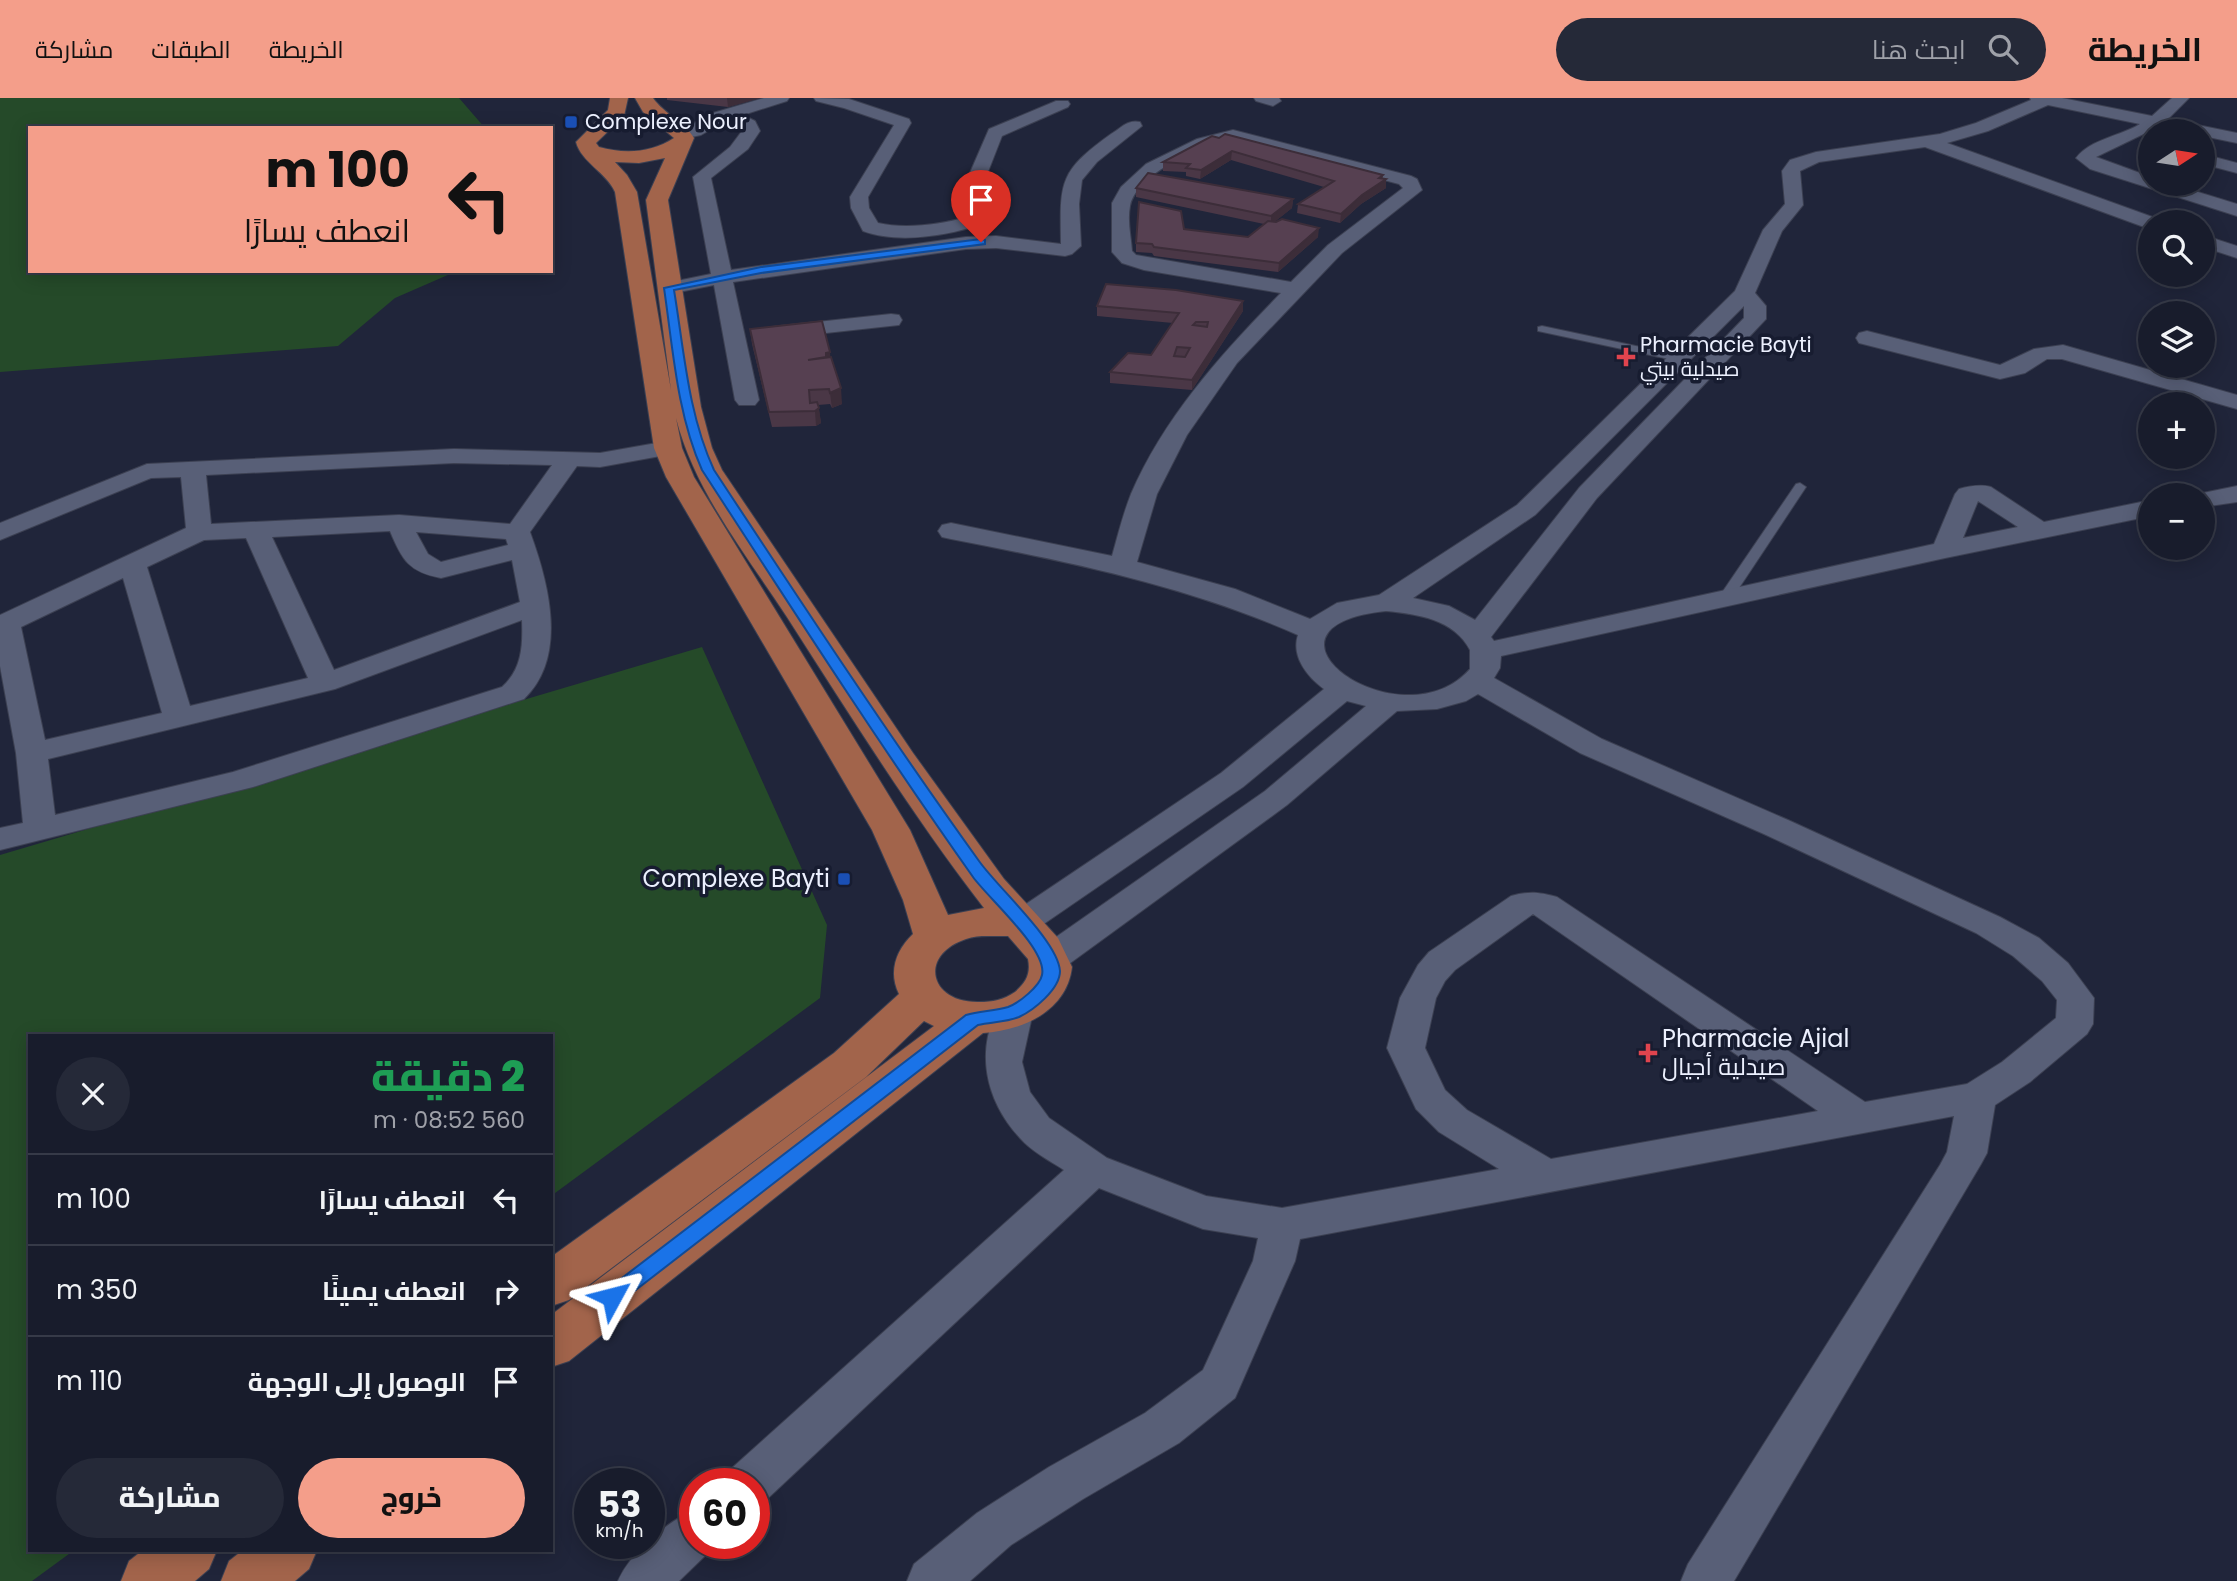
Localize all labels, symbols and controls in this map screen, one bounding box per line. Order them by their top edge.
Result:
search box [1556,18,2046,81]
text: الخريطة [2088,26,2202,73]
icon: search [1984,30,2022,68]
text: ابحث هنا [1872,32,1966,68]
text: مشاركة [35,33,113,66]
text: الطبقات [151,33,231,66]
text: الخريطة [269,33,344,66]
place label: Complexe Nour [585,107,747,136]
marker: Complexe Nour [563,114,579,130]
north arrow [2138,119,2216,196]
map controls [2138,119,2215,560]
text: 100 m [265,136,410,204]
icon: left [434,154,525,245]
pin [951,170,1011,242]
icon: arrive [962,181,1000,219]
text: انعطف يسارًا [244,208,410,253]
button: search [2138,210,2215,287]
button: layers [2138,301,2215,378]
place label: Pharmacie Bayti صيدلية بيتي [1640,330,1812,385]
marker: Pharmacie Bayti صيدلية بيتي [1618,349,1634,365]
button: + [2138,392,2215,469]
button: − [2138,483,2215,560]
place label: Complexe Bayti [643,862,830,895]
marker: Complexe Bayti [836,871,852,887]
place label: Pharmacie Ajial صيدلية أجيال [1662,1022,1849,1083]
marker: Pharmacie Ajial صيدلية أجيال [1640,1045,1656,1061]
text: 2 دقيقة [371,1047,525,1106]
button: close [56,1057,130,1131]
text: 560 m · 08:52 [373,1104,525,1136]
text: 100 m [56,1181,131,1217]
icon: left [487,1181,525,1219]
text: انعطف يسارًا [319,1182,466,1218]
position arrow [575,1260,649,1334]
text: 350 m [56,1272,138,1308]
icon: right [487,1272,525,1310]
text: انعطف يمينًا [322,1273,466,1309]
text: 110 m [56,1363,123,1399]
icon: arrive [487,1363,525,1401]
text: الوصول إلى الوجهة [248,1364,466,1400]
button: مشاركة [56,1458,284,1538]
button: خروج [298,1458,525,1538]
speed limit sign: 60 [679,1468,770,1559]
text: 53 [598,1480,641,1529]
text: km/h [596,1518,643,1543]

